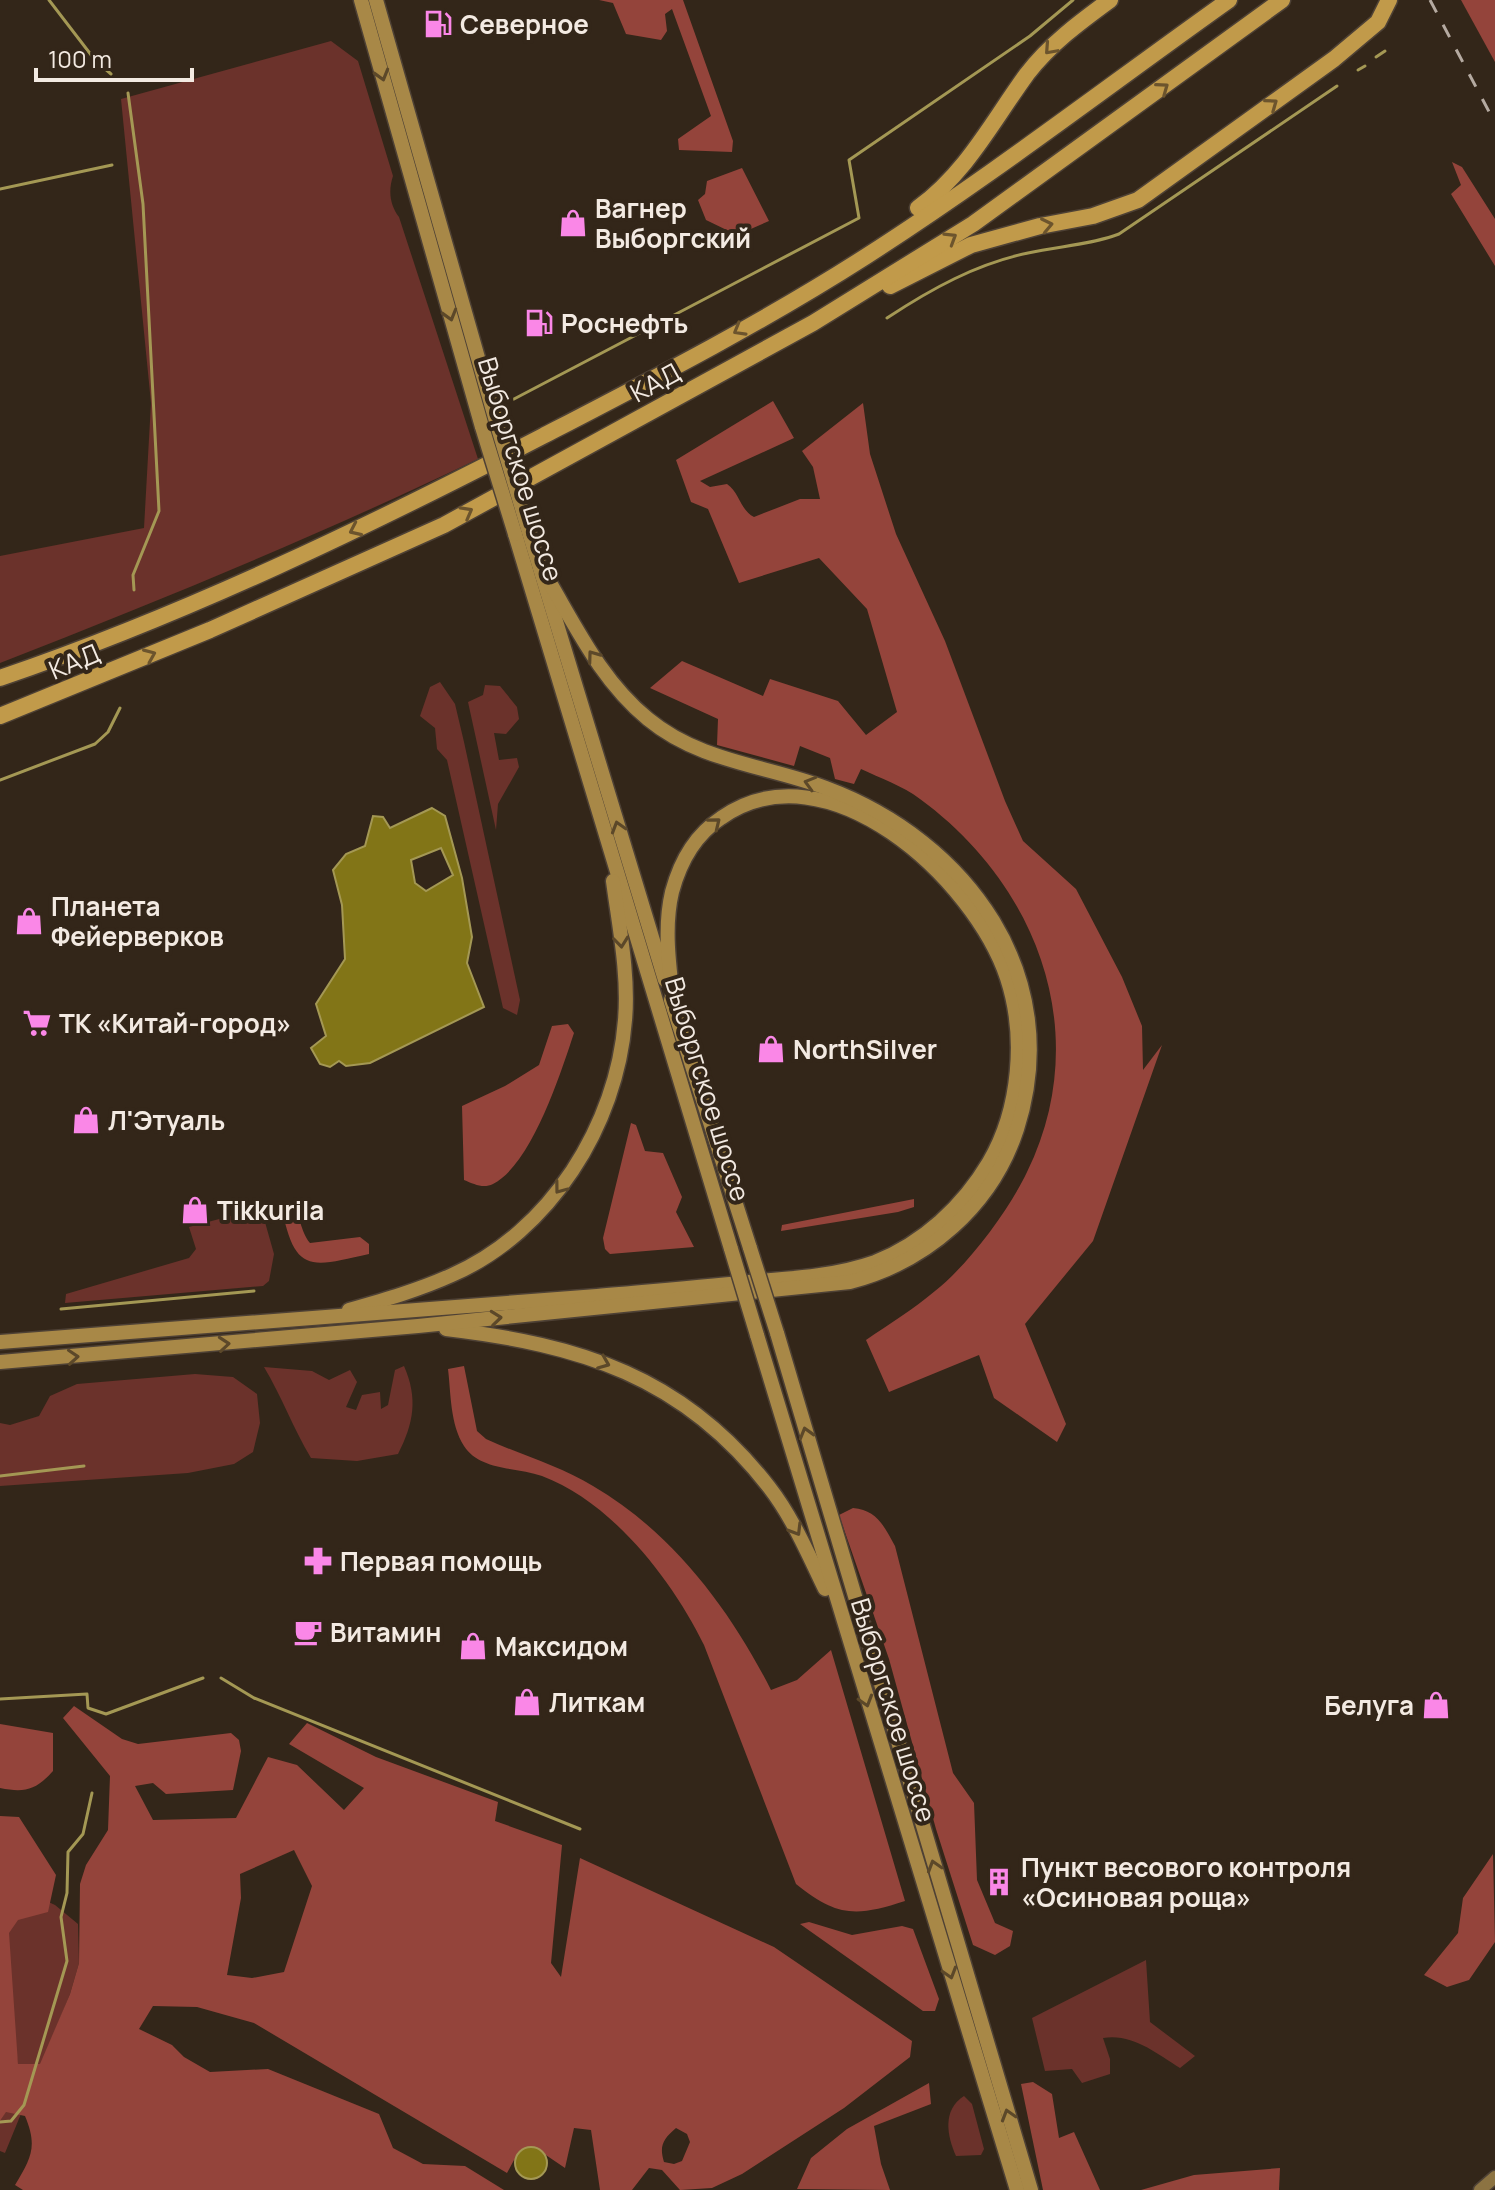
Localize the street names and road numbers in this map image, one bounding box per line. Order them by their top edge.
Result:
street label: Выборгское шоссе [470,353,572,585]
street label: КАД [624,354,686,410]
street label: КАД [43,634,105,688]
street label: Выборгское шоссе [657,973,759,1205]
street label: Выборгское шоссе [843,1594,945,1826]

